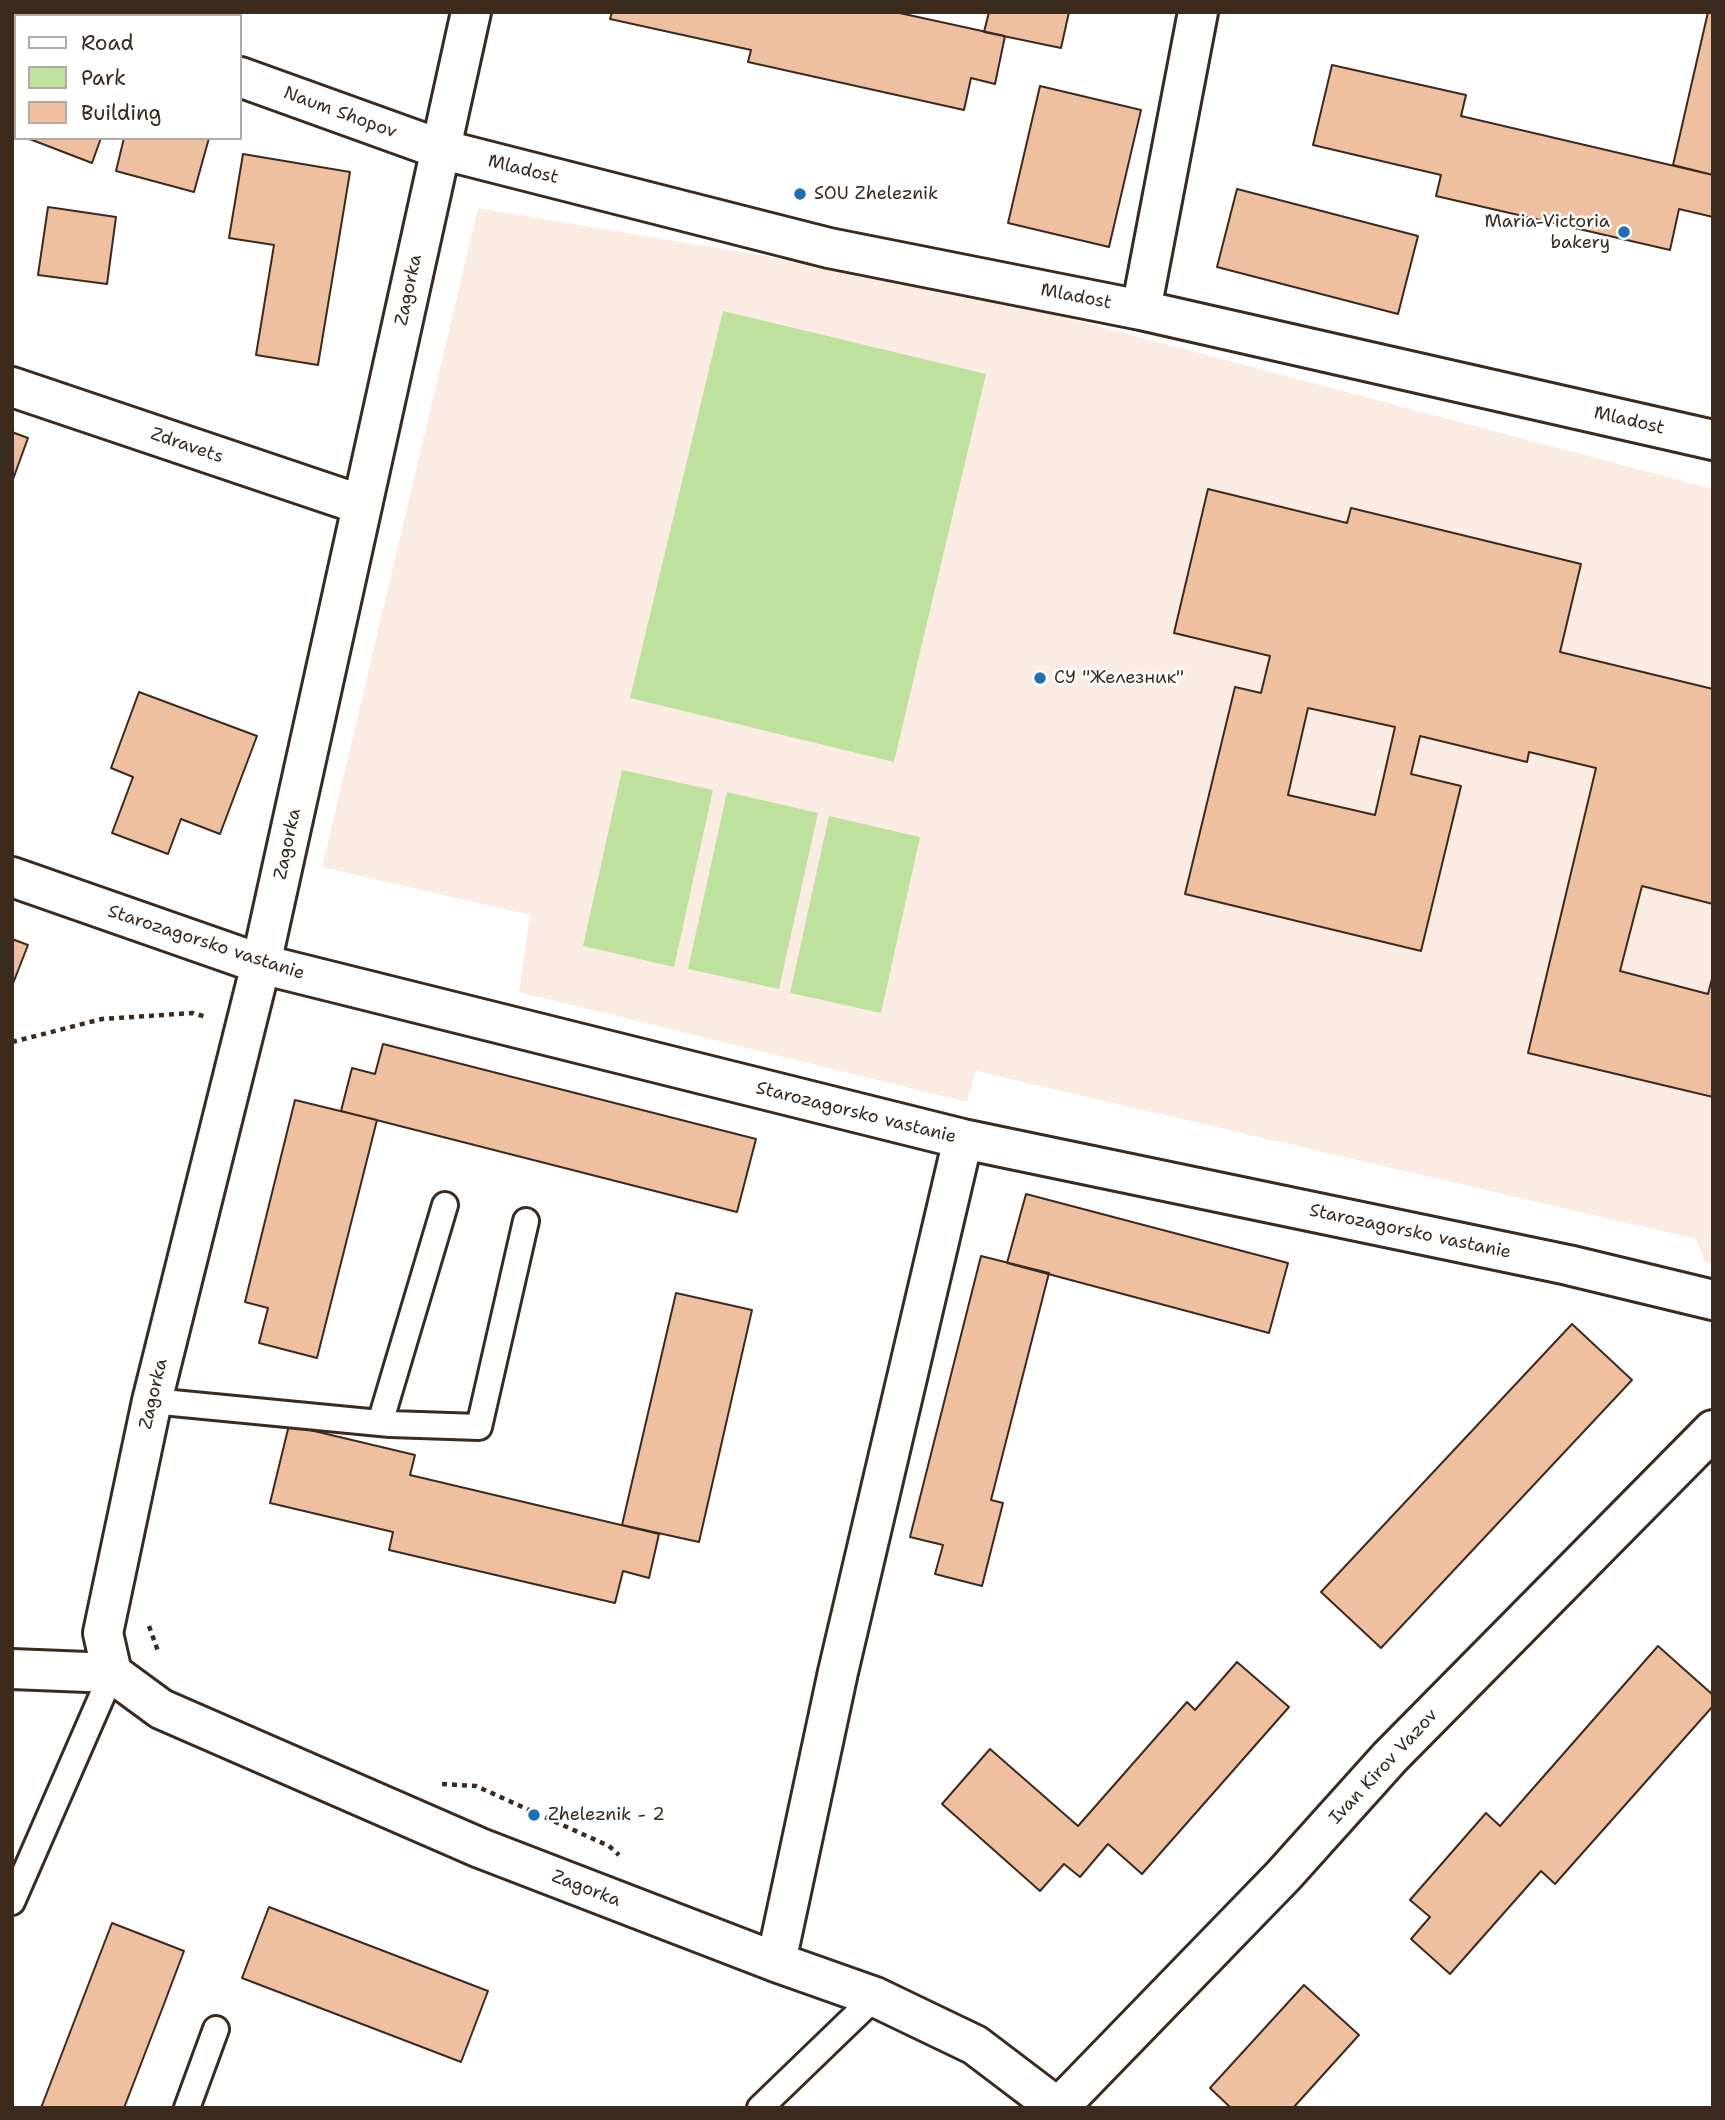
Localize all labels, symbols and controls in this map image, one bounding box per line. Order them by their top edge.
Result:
legend [14,14,242,140]
text: Road [81,29,134,57]
text: Park [81,64,126,92]
street label: Naum Shopov [280,83,400,143]
text: Building [81,99,161,127]
street label: Mladost [485,151,561,189]
place label: SOU Zheleznik [814,183,938,205]
marker: SOU Zheleznik [792,186,808,202]
place label: Maria-Victoria bakery [1484,211,1610,254]
marker: Maria-Victoria bakery [1616,224,1632,240]
street label: Zagorka [391,253,427,327]
street label: Mladost [1039,280,1113,314]
street label: Mladost [1592,402,1666,440]
street label: Zdravets [148,424,226,468]
place label: СУ "Железник" [1054,667,1184,689]
marker: СУ "Железник" [1032,670,1048,686]
street label: Zagorka [270,807,306,881]
street label: Starozagorsko vastanie [105,901,307,985]
street label: Starozagorsko vastanie [754,1078,958,1148]
street label: Starozagorsko vastanie [1307,1200,1513,1264]
street label: Zagorka [135,1357,173,1431]
street label: Ivan Kirov Vazov [1325,1705,1443,1829]
place label: Zheleznik - 2 [548,1804,665,1826]
marker: Zheleznik - 2 [526,1807,542,1823]
street label: Zagorka [549,1866,623,1912]

